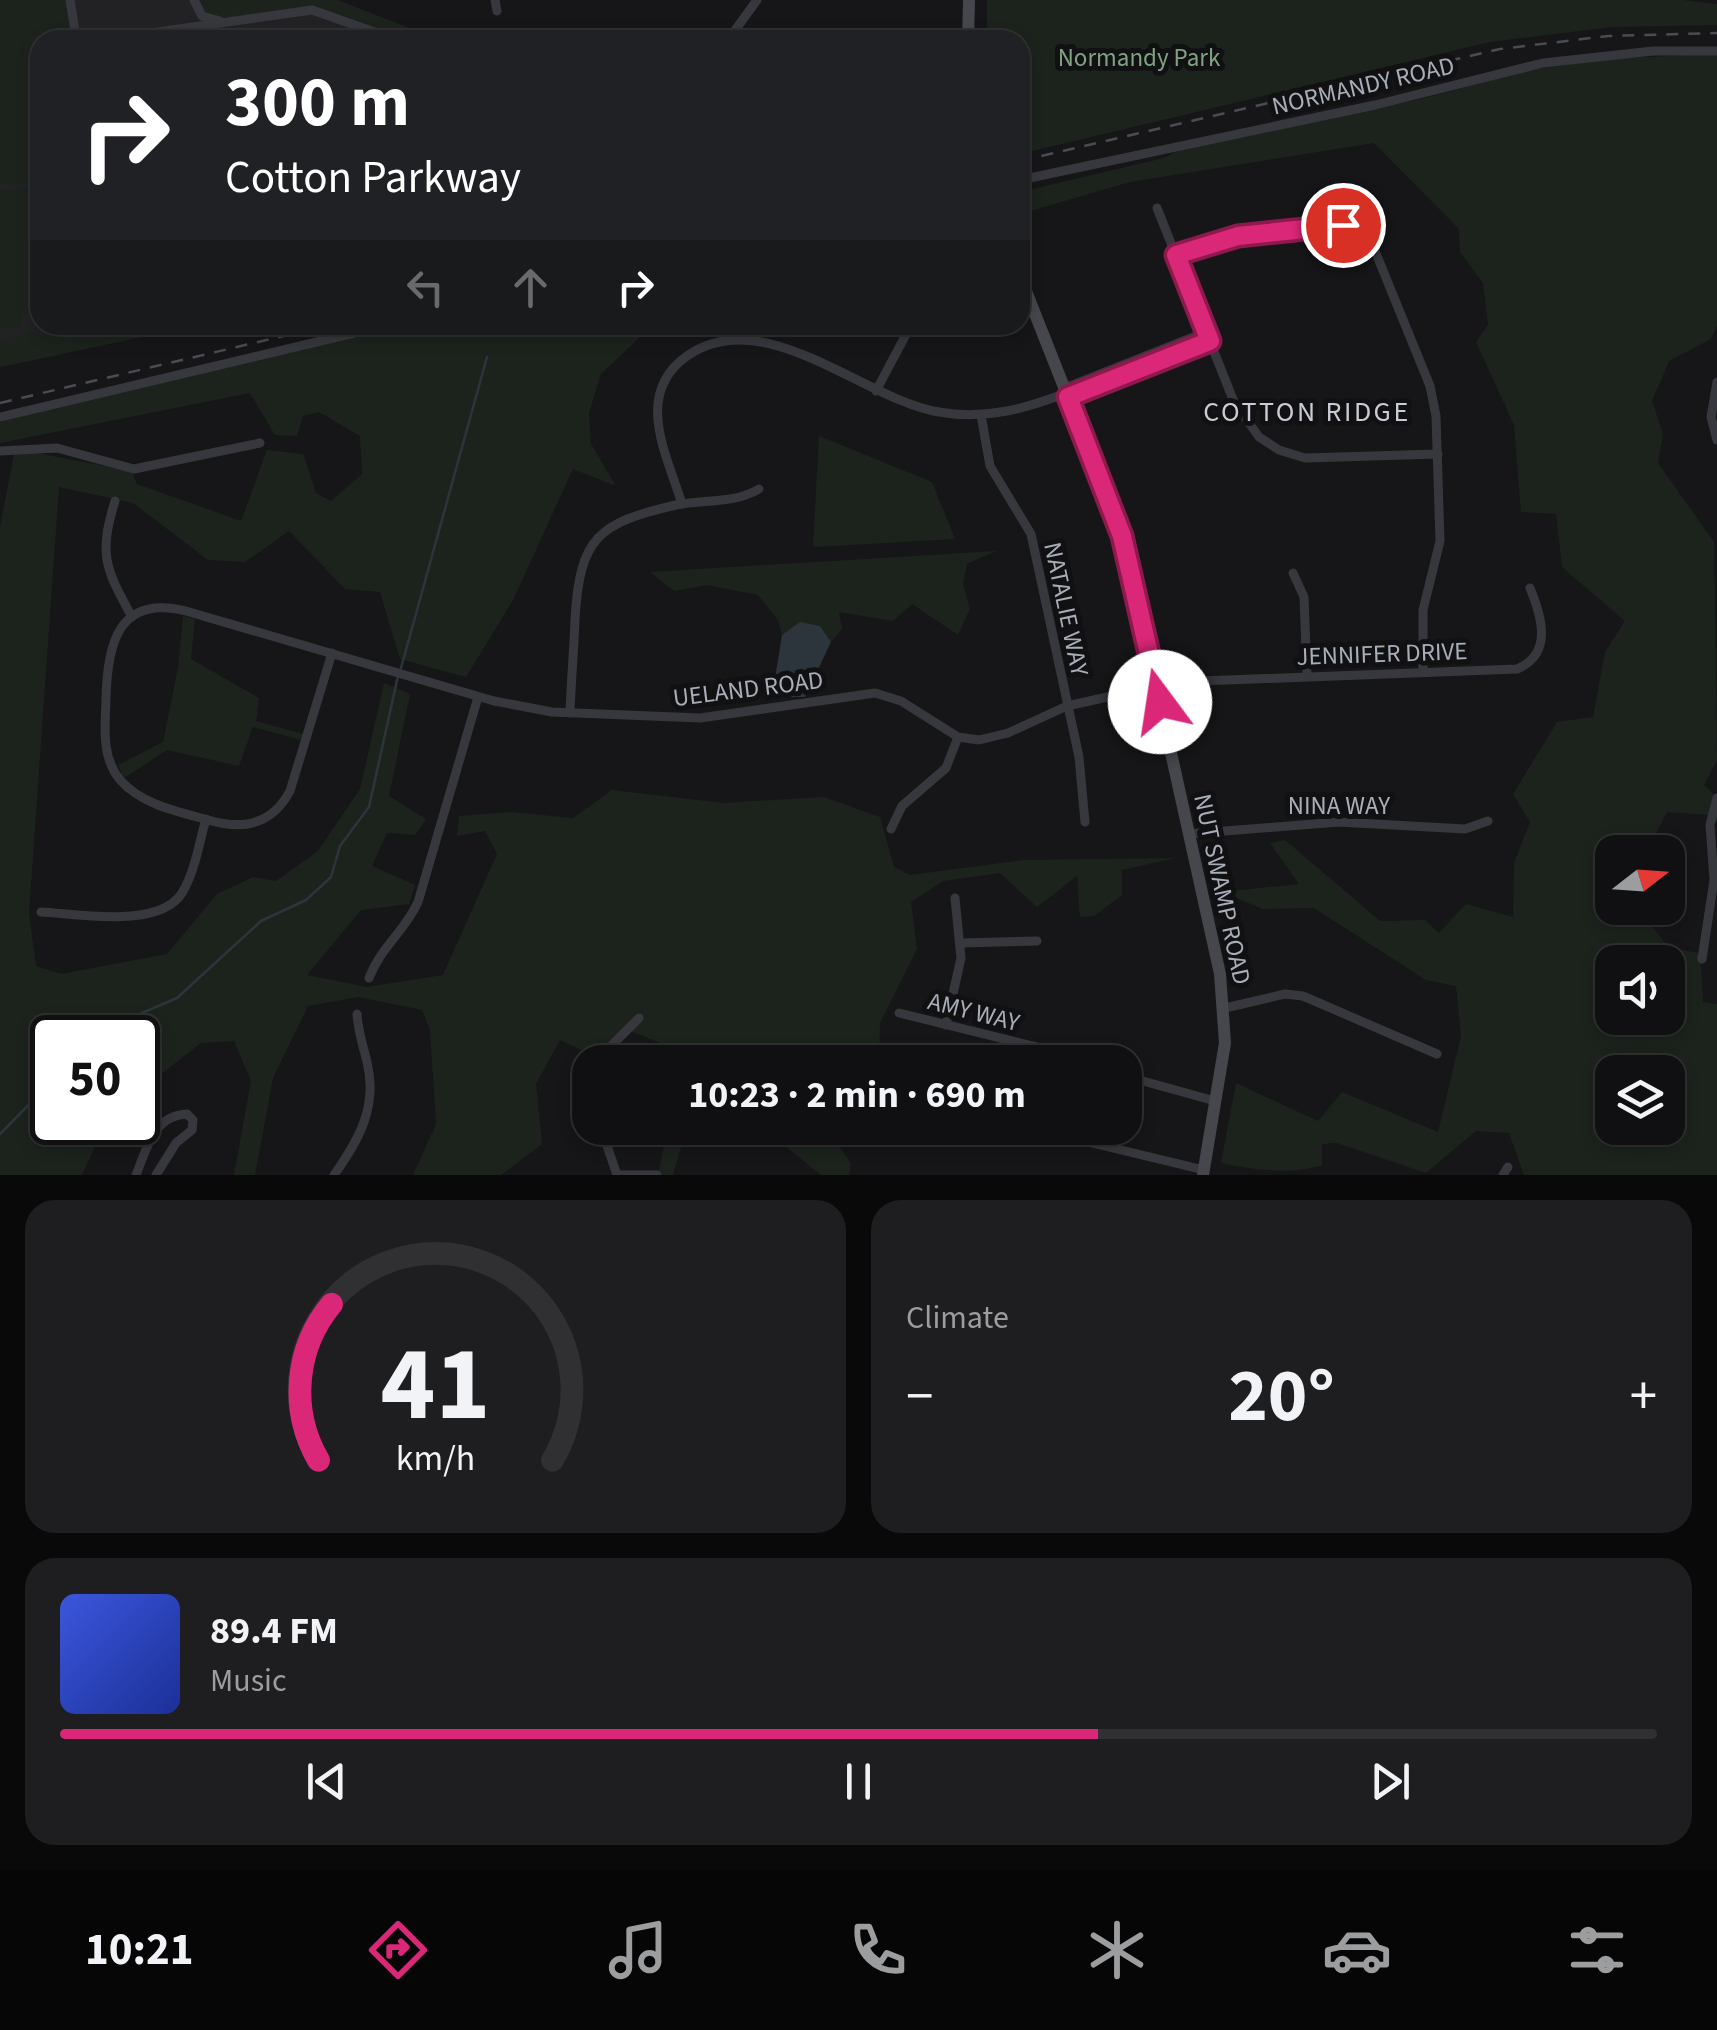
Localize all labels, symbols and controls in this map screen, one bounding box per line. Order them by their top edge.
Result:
park label: Normandy Park [1058,40,1221,76]
street label: NORMANDY ROAD [1268,47,1458,124]
text: 300 m [225,53,410,153]
icon: right [60,70,190,200]
text: Cotton Parkway [225,146,521,210]
pin [1301,183,1386,268]
icon: arrive [1316,198,1371,253]
icon: left [398,260,453,315]
icon: ahead [503,260,558,315]
icon: right [608,260,663,315]
district label: COTTON RIDGE [1203,392,1411,432]
street label: NATALIE WAY [1034,539,1098,680]
street label: JENNIFER DRIVE [1296,633,1468,675]
position arrow [1108,650,1212,754]
street label: UELAND ROAD [671,662,825,716]
street label: NINA WAY [1288,788,1390,824]
street label: NUT SWAMP ROAD [1184,791,1260,988]
north arrow [1595,835,1685,925]
map controls [1595,835,1685,1145]
button: sound [1595,945,1685,1035]
street label: AMY WAY [924,983,1024,1041]
speed limit sign: 50 [30,1015,160,1145]
button: layers [1595,1055,1685,1145]
text: 10:23 · 2 min · 690 m [688,1068,1026,1122]
text: Climate [906,1295,1009,1341]
text: 41 [381,1312,490,1460]
text: 20° [1228,1343,1335,1450]
text: − [906,1358,933,1436]
text: + [1630,1358,1657,1436]
text: km/h [396,1433,475,1484]
text: 89.4 FM [210,1604,338,1658]
text: Music [210,1658,287,1704]
icon: previous [299,1754,354,1809]
icon: pause [831,1754,886,1809]
icon: next [1363,1754,1418,1809]
icon: directions [363,1915,433,1985]
icon: music [603,1915,673,1985]
icon: phone [843,1915,913,1985]
icon: climate [1082,1915,1152,1985]
icon: car [1322,1915,1392,1985]
icon: filters [1562,1915,1632,1985]
text: 10:21 [85,1918,193,1982]

